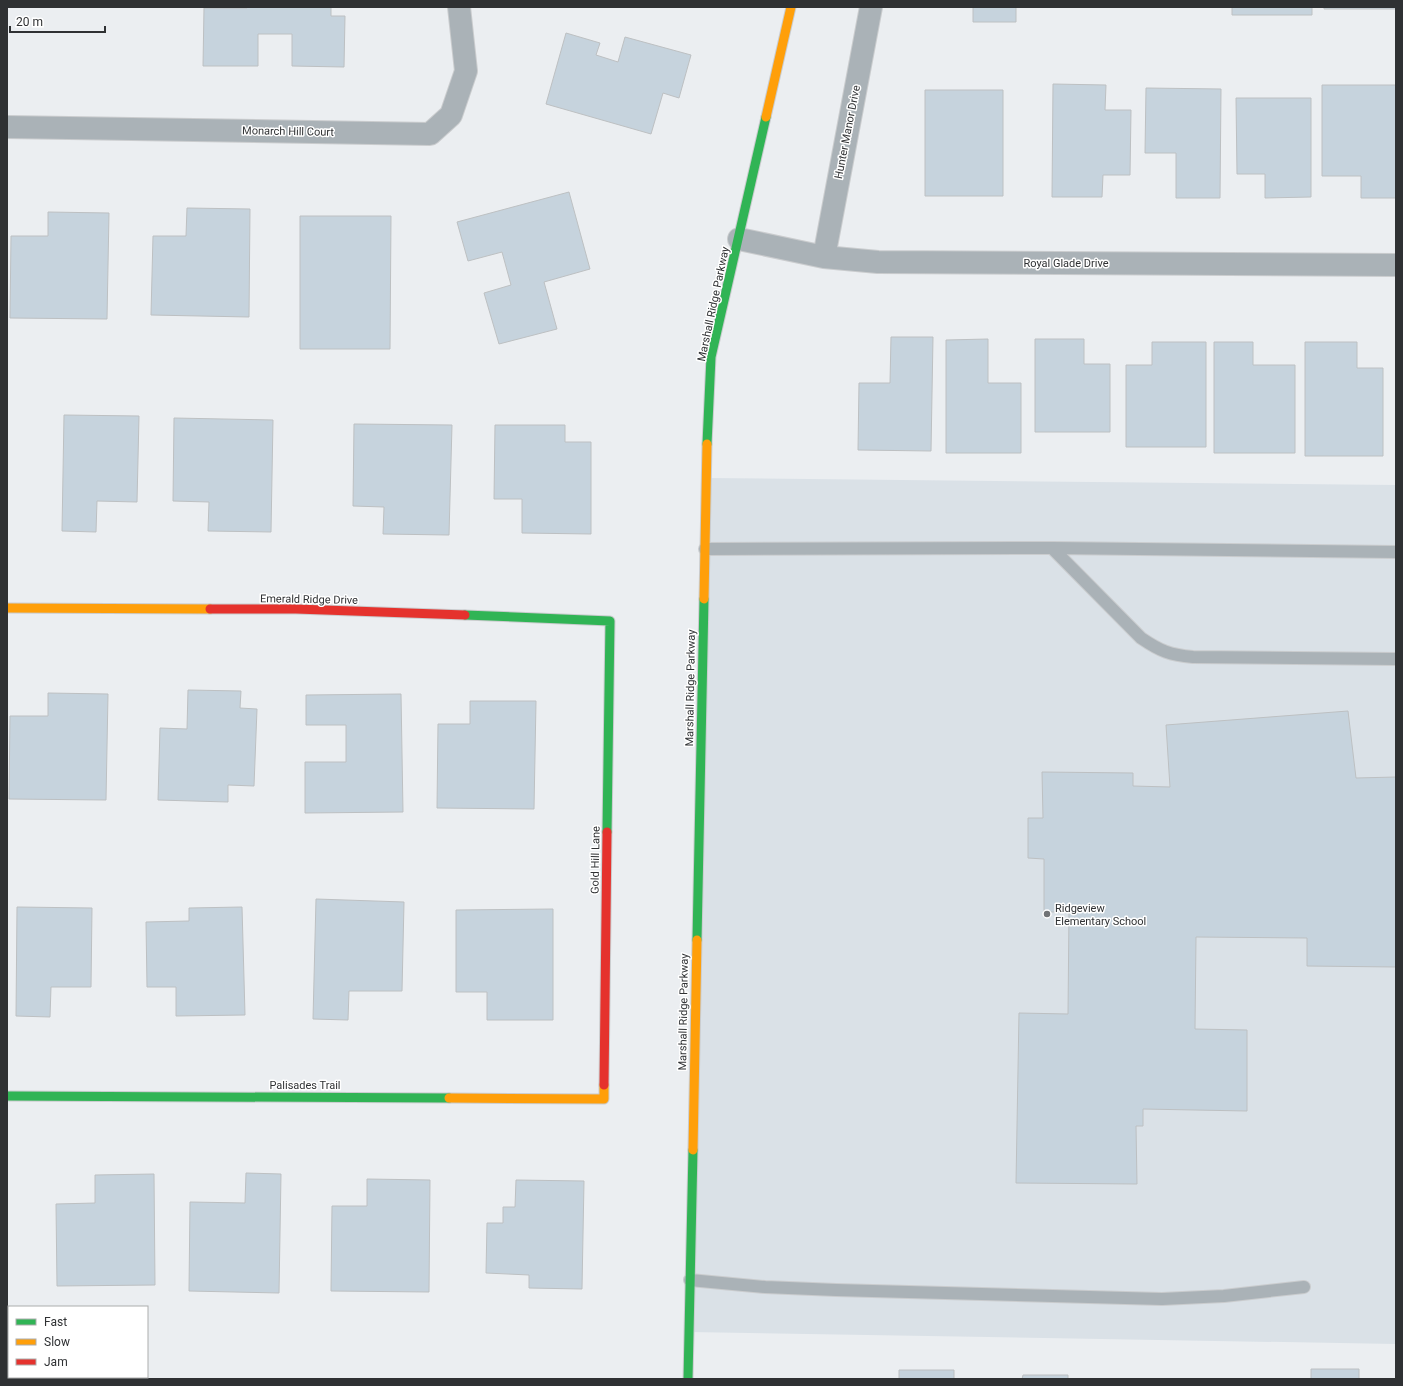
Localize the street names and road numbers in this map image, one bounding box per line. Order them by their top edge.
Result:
street label: Hunter Manor Drive [832,84,863,180]
street label: Monarch Hill Court [242,124,334,139]
street label: Marshall Ridge Parkway [695,245,732,363]
street label: Royal Glade Drive [1023,257,1109,270]
street label: Emerald Ridge Drive [260,592,358,607]
street label: Marshall Ridge Parkway [683,629,698,747]
street label: Gold Hill Lane [588,826,603,894]
street label: Marshall Ridge Parkway [676,953,691,1071]
street label: Palisades Trail [269,1079,341,1092]

